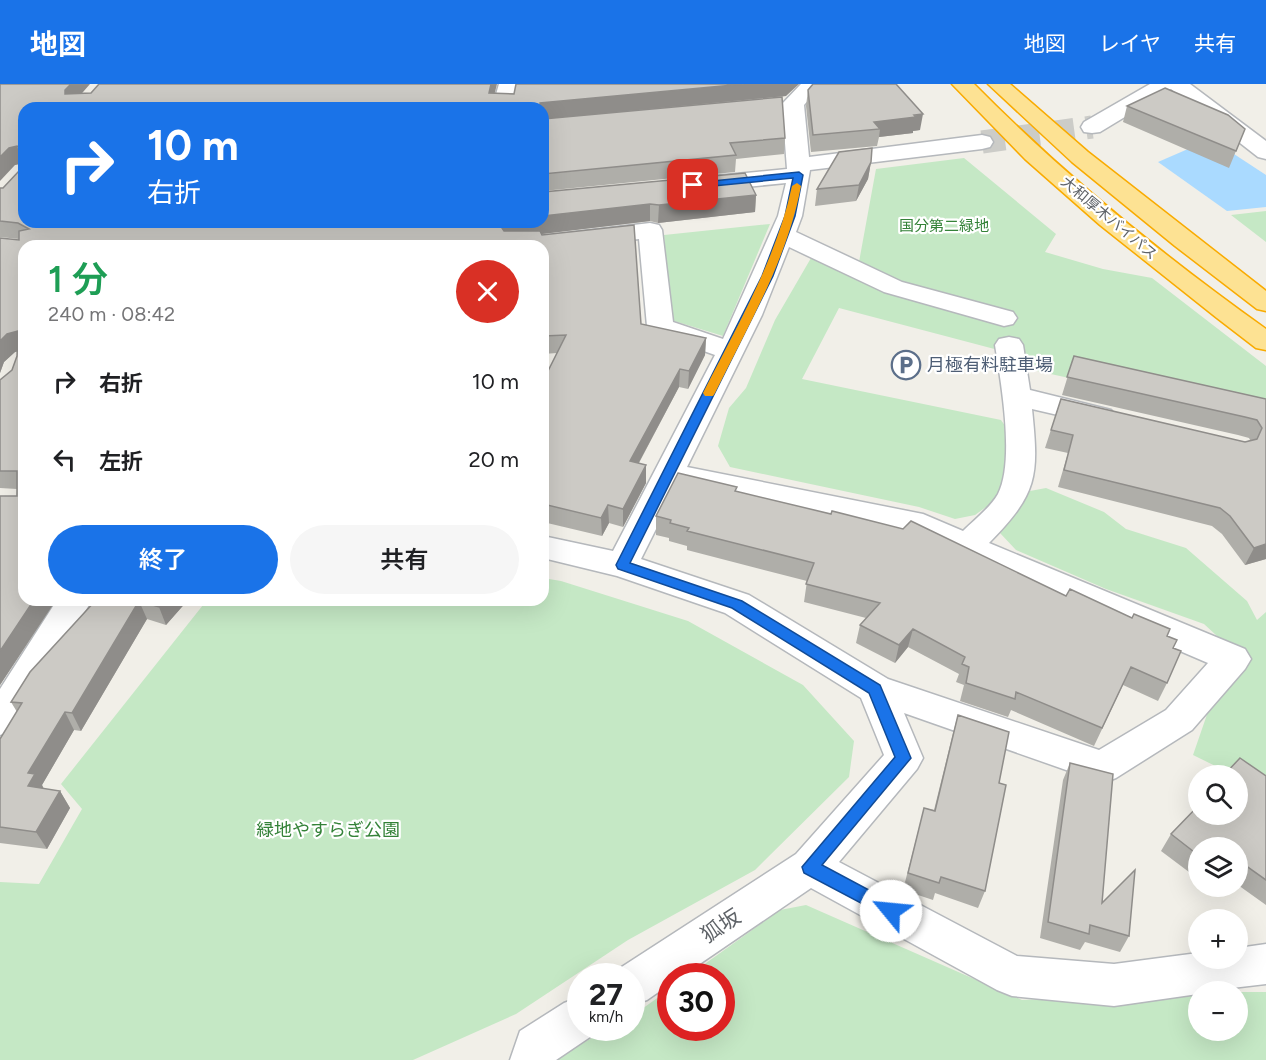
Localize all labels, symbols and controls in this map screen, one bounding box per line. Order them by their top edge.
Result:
text: 地図 [30,27,86,61]
text: 地図 [1024,31,1066,56]
text: レイヤ [1099,31,1161,56]
text: 共有 [1194,31,1236,56]
text: 10 m [147,120,239,171]
icon: right [48,126,126,204]
pin [667,159,718,210]
icon: arrive [676,168,709,201]
street label: 大和厚木バイパス [1057,173,1161,263]
text: 右折 [147,176,201,209]
park label: 国分第二緑地 [899,217,989,235]
text: 1 分 [48,258,108,301]
button: close [456,260,519,323]
text: 240 m · 08:42 [48,302,175,326]
parking icon: 月極有料駐車場 [890,349,922,381]
place label: 月極有料駐車場 [927,354,1053,376]
icon: right [48,365,81,398]
text: 10 m [472,368,519,395]
text: 右折 [99,370,143,397]
icon: left [48,443,81,476]
text: 20 m [468,446,519,473]
text: 左折 [99,448,143,475]
button: 終了 [48,525,278,594]
button: 共有 [290,525,519,594]
map controls [1188,765,1248,1041]
button: search [1188,765,1248,825]
park label: 緑地やすらぎ公園 [256,819,400,841]
button: layers [1188,837,1248,897]
position arrow [859,879,923,943]
street label: 狐坂 [696,904,745,948]
button: + [1188,909,1248,969]
speed limit sign: 30 [657,963,735,1041]
text: 27 [589,976,623,1013]
button: − [1188,981,1248,1041]
text: km/h [589,1008,623,1026]

